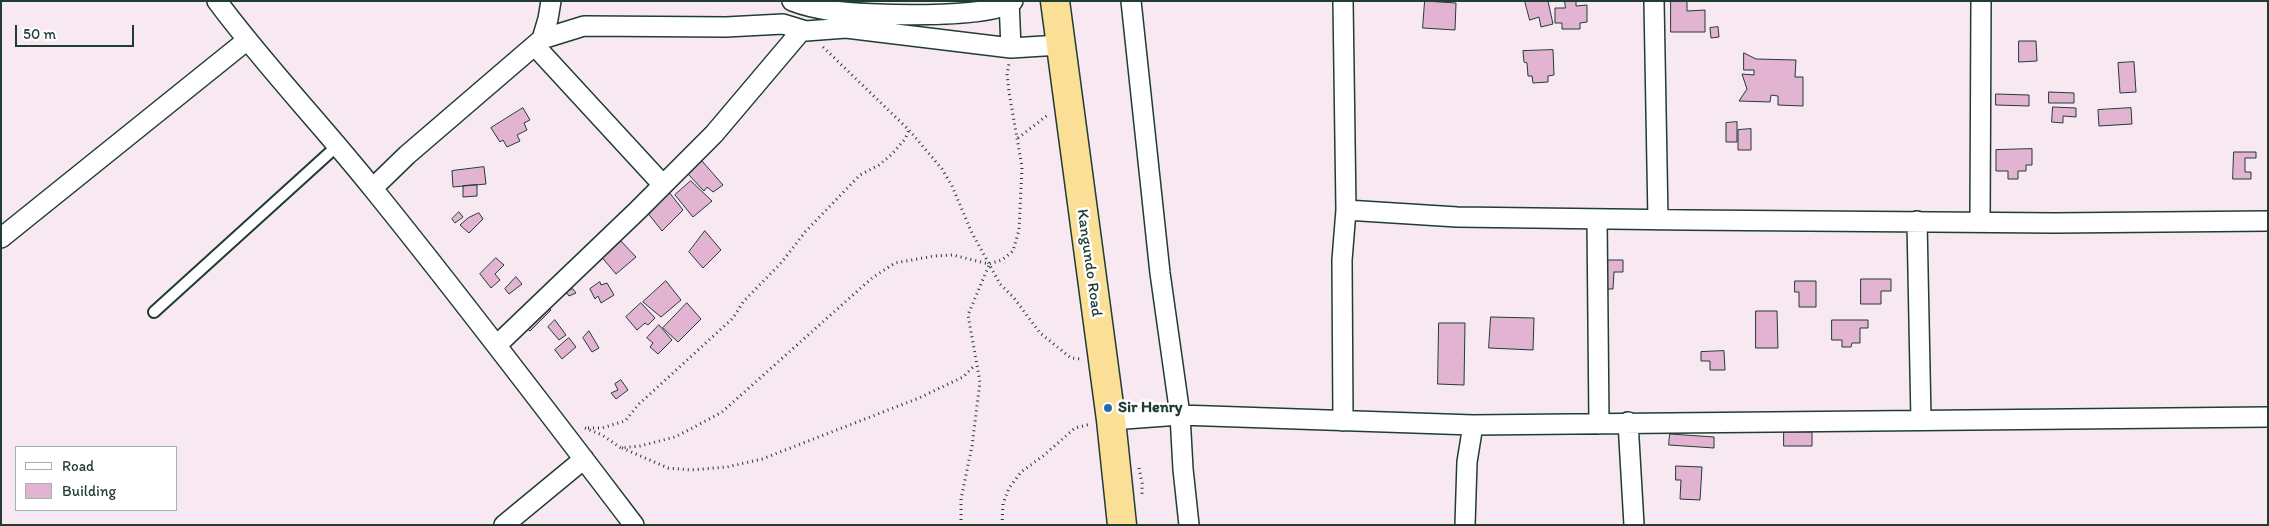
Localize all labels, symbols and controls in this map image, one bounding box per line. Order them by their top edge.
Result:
scale bar [18,15,136,47]
text: 50 m [23,25,56,43]
street label: Kangundo Road [1072,208,1106,318]
place label: Sir Henry [1118,398,1182,418]
marker: Sir Henry [1102,402,1114,414]
legend [15,446,178,511]
text: Road [62,457,94,475]
text: Building [62,482,116,500]

